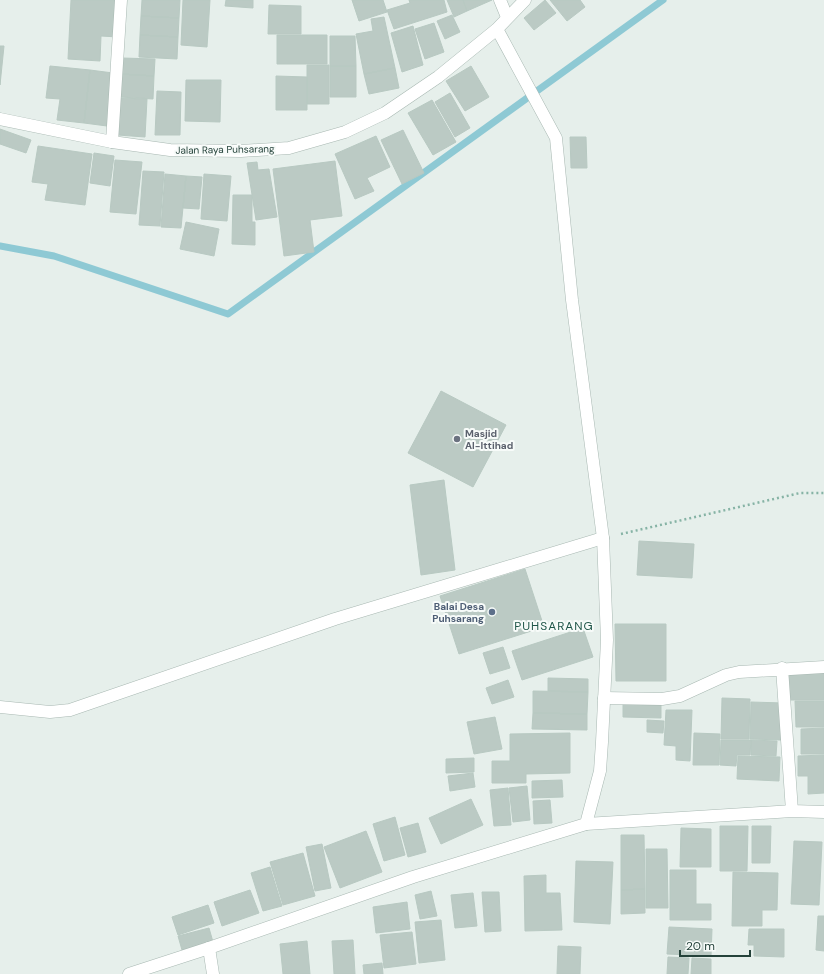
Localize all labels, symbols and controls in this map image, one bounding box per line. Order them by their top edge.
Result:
street label: Jalan Raya Puhsarang [175,142,275,157]
place label: Masjid Al-Ittihad [465,427,513,452]
marker: Masjid Al-Ittihad [452,434,462,444]
place label: Balai Desa Puhsarang [432,600,484,625]
marker: Balai Desa Puhsarang [487,607,497,617]
district label: PUHSARANG [514,618,594,634]
scale bar [680,932,750,958]
text: 20 m [686,938,715,954]

